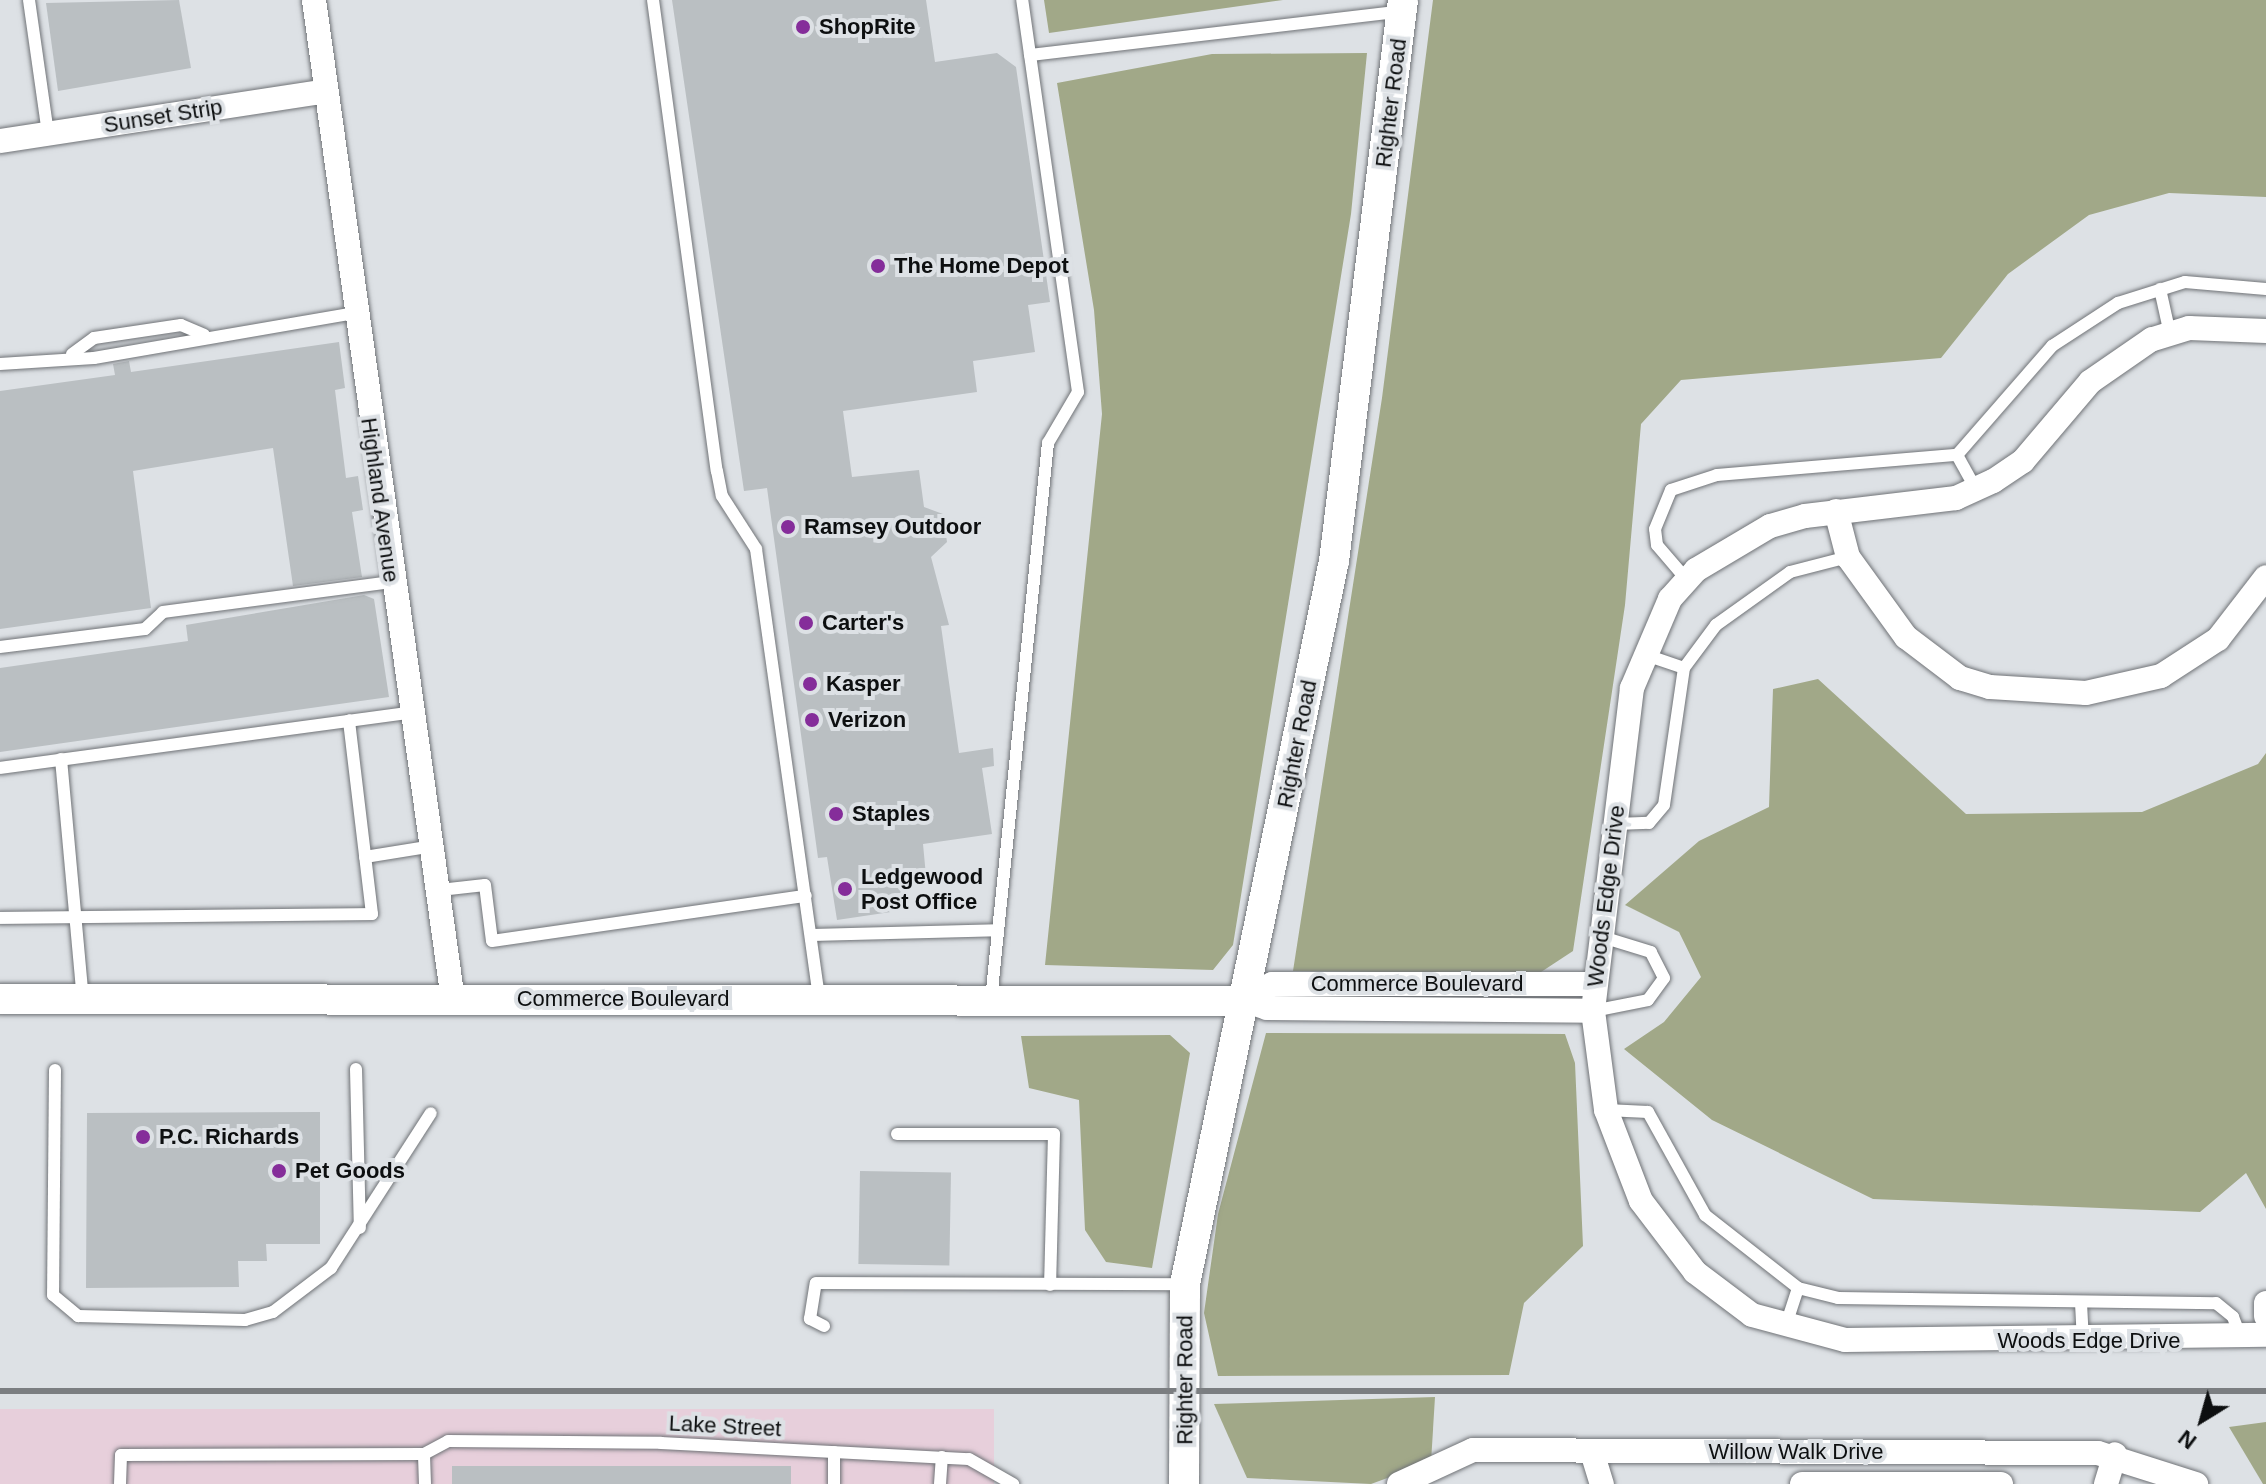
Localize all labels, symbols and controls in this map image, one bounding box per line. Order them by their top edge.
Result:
place label: ShopRite [819,14,916,40]
marker: ShopRite [794,18,812,36]
street label: Righter Road [1370,37,1412,169]
street label: Sunset Strip [102,94,224,138]
place label: The Home Depot [894,253,1069,279]
marker: The Home Depot [869,257,887,275]
street label: Highland Avenue [355,415,405,585]
place label: Ramsey Outdoor [804,514,981,540]
marker: Ramsey Outdoor [779,518,797,536]
place label: Carter's [822,610,904,636]
marker: Carter's [797,614,815,632]
place label: Kasper [826,671,901,697]
marker: Kasper [801,675,819,693]
street label: Righter Road [1272,678,1322,810]
place label: Verizon [828,707,906,733]
marker: Verizon [803,711,821,729]
place label: Staples [852,801,930,827]
street label: Woods Edge Drive [1582,804,1630,988]
marker: Staples [827,805,845,823]
place label: Ledgewood Post Office [861,863,983,914]
marker: Ledgewood Post Office [836,880,854,898]
street label: Commerce Boulevard [1311,971,1523,997]
street label: Commerce Boulevard [517,986,729,1012]
place label: P.C. Richards [159,1124,299,1150]
marker: P.C. Richards [134,1128,152,1146]
place label: Pet Goods [295,1158,405,1184]
marker: Pet Goods [270,1162,288,1180]
street label: Righter Road [1172,1315,1198,1445]
street label: Woods Edge Drive [1997,1328,2181,1354]
north arrow [2162,1380,2242,1460]
street label: Lake Street [668,1410,782,1442]
text: N [2173,1425,2201,1454]
street label: Willow Walk Drive [1708,1439,1884,1465]

